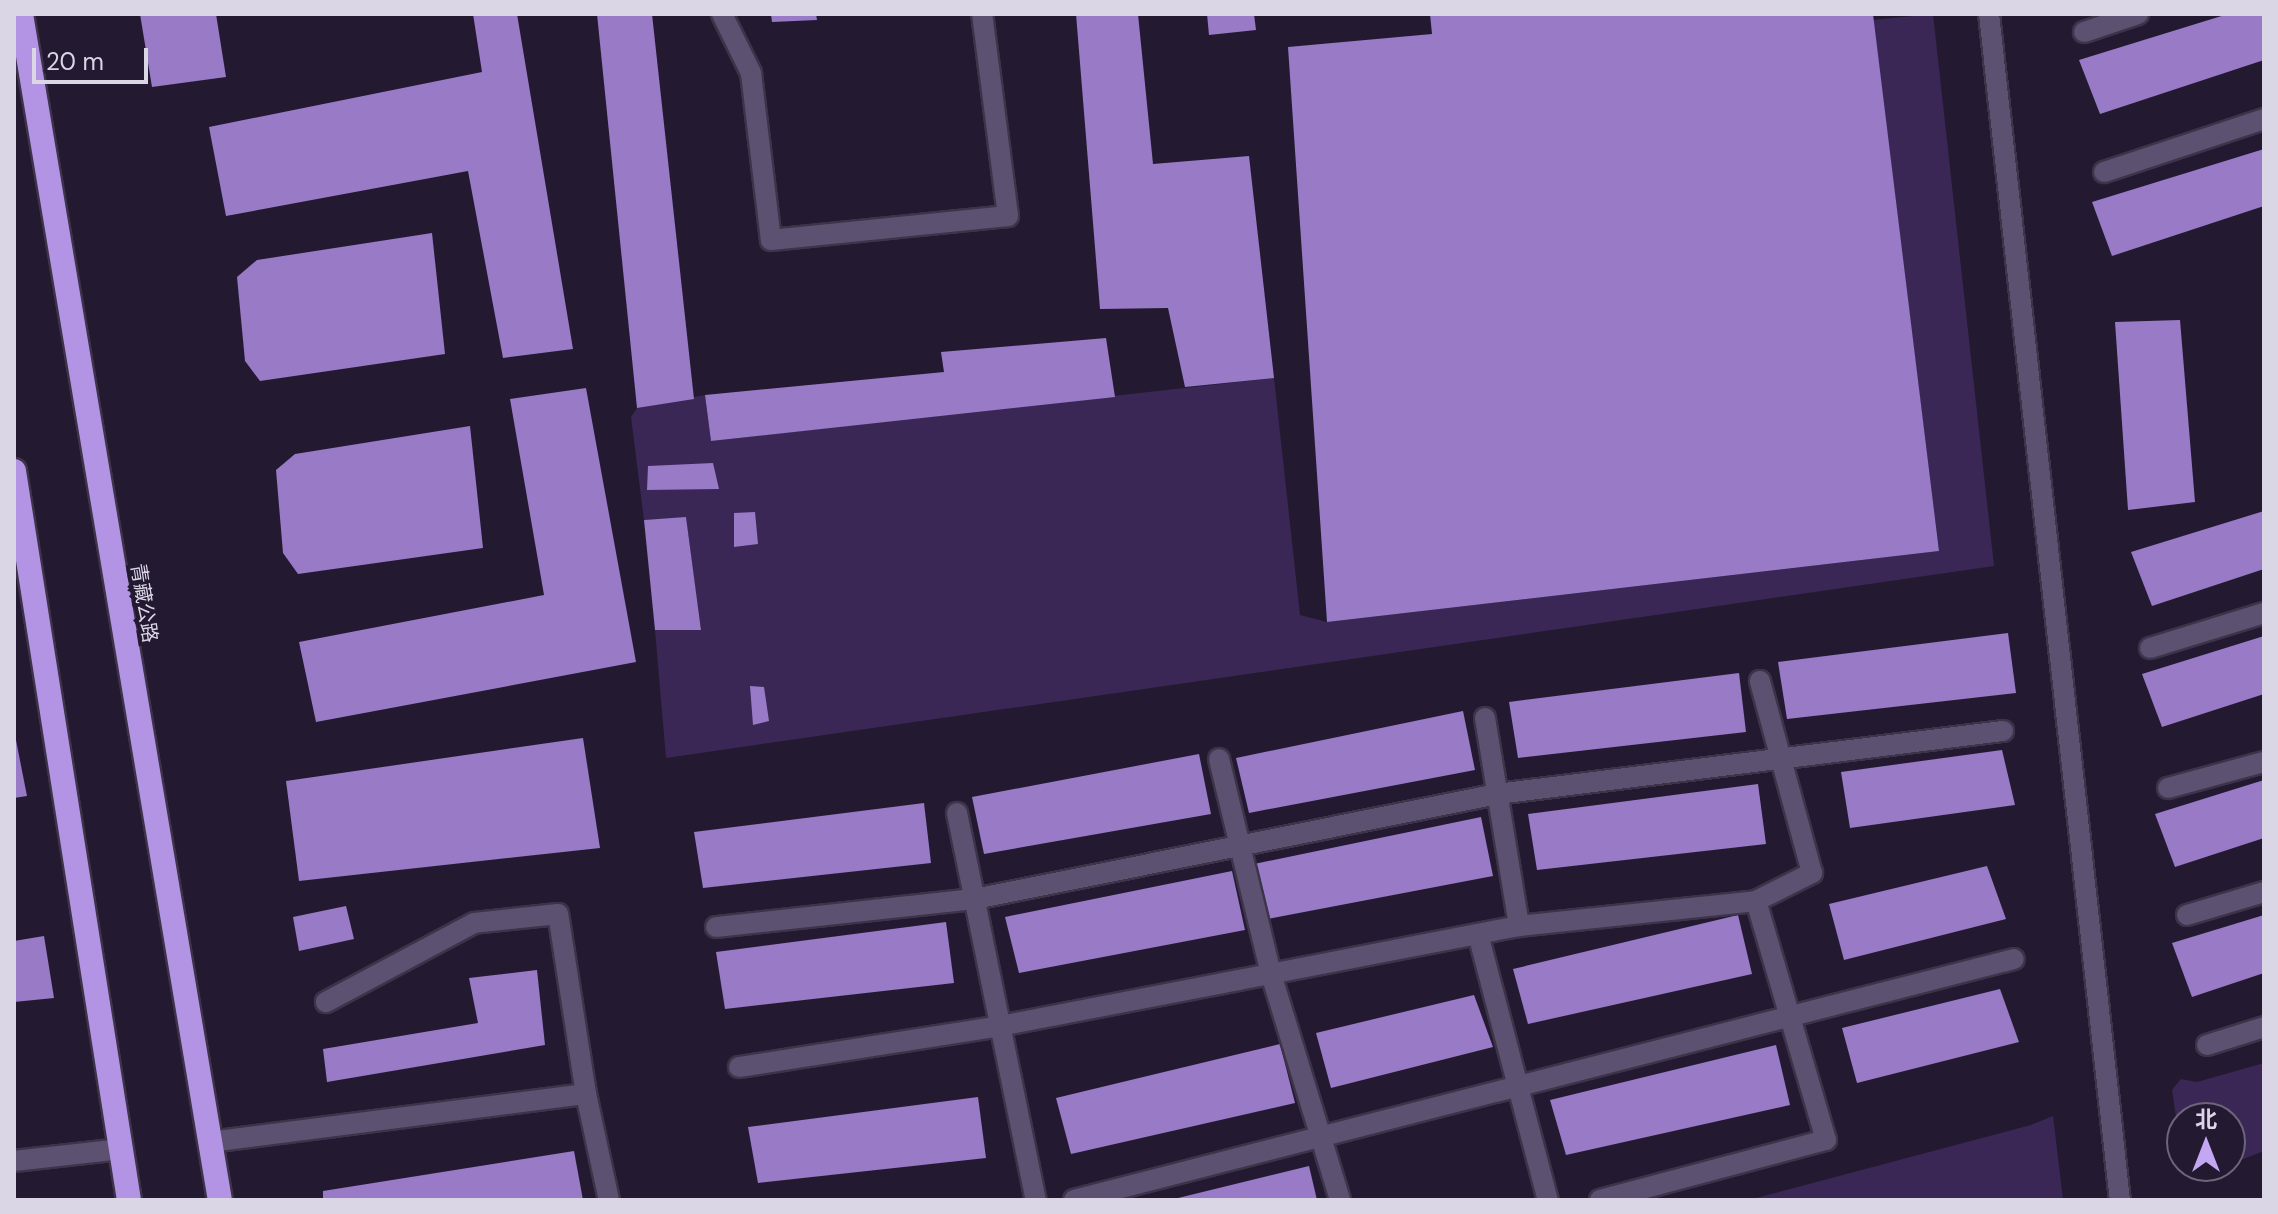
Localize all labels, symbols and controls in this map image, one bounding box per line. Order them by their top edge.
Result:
scale bar [36,32,152,82]
text: 20 m [46,46,104,77]
street label: 青藏公路 [126,562,162,644]
north arrow [2166,1102,2246,1182]
text: 北 [2195,1105,2217,1134]

